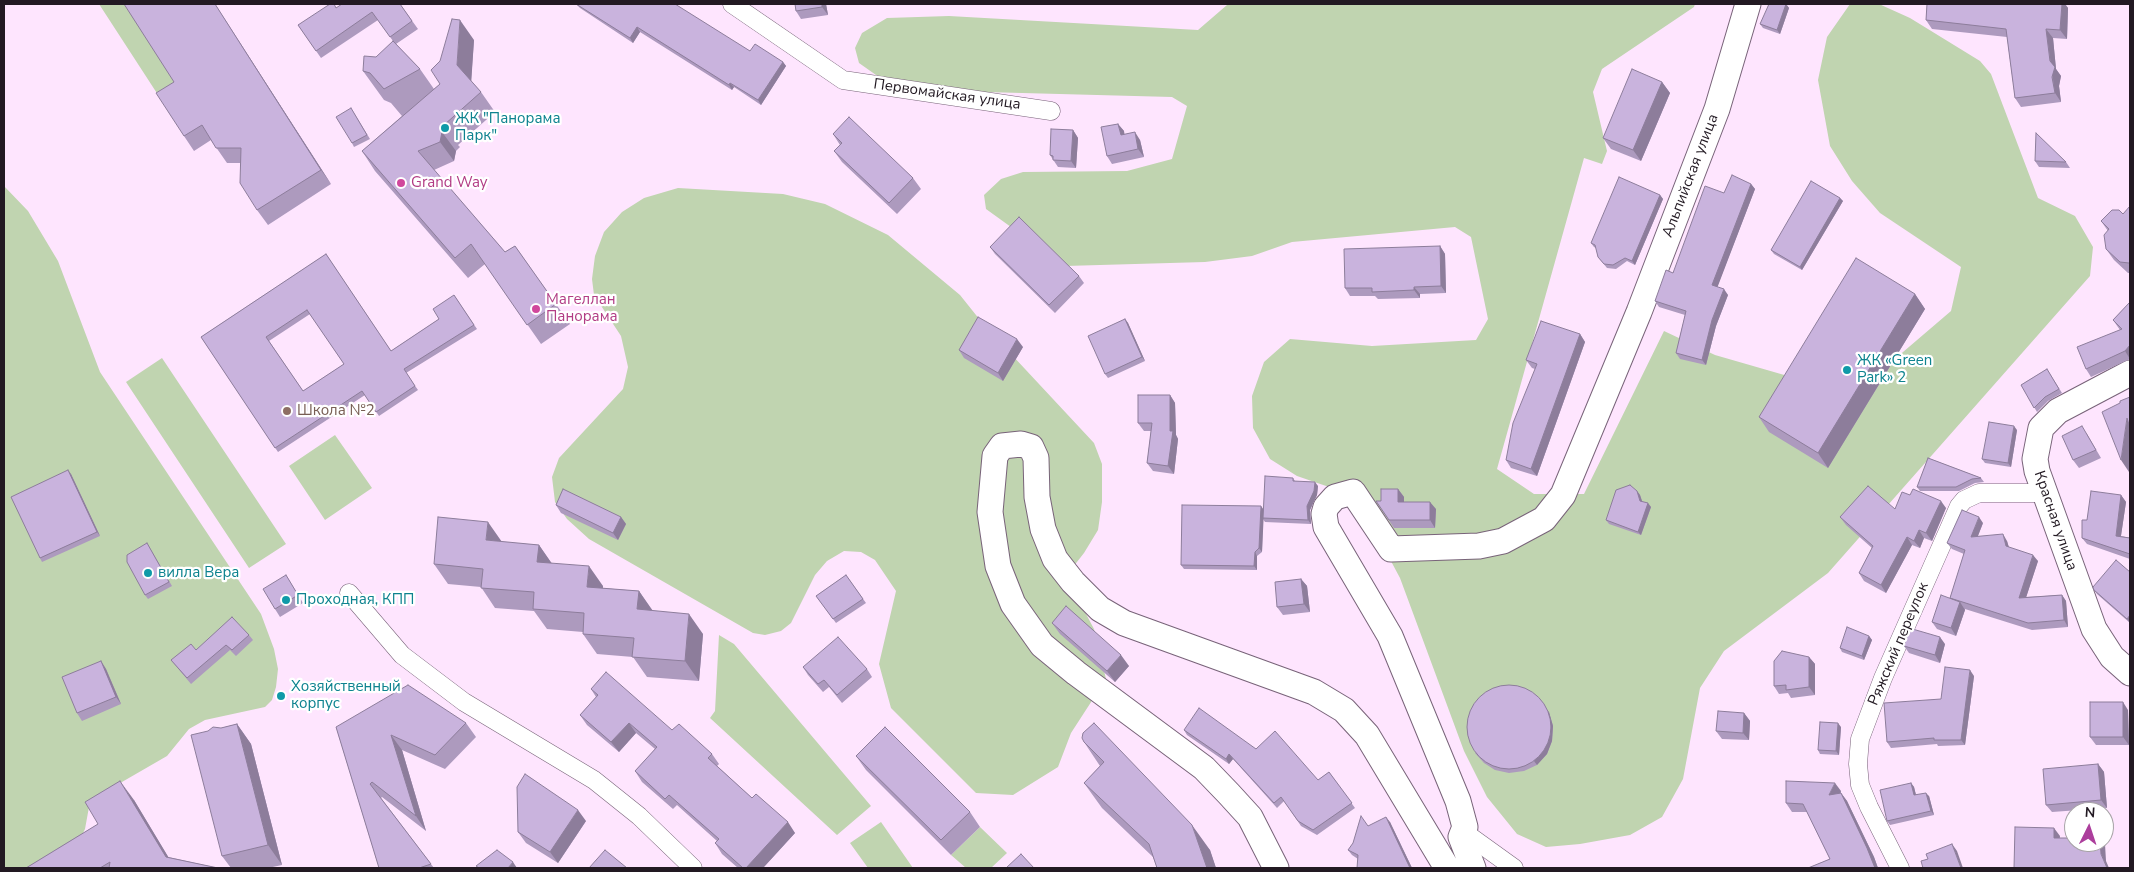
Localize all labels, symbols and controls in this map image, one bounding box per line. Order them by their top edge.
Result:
street label: Первомайская улица [872,76,1022,114]
place label: ЖК "Панорама Парк" [455,110,561,145]
street label: Альпийская улица [1659,112,1723,240]
marker: ЖК "Панорама Парк" [439,122,451,134]
place label: Grand Way [411,174,487,192]
marker: Grand Way [395,177,407,189]
place label: Магеллан Панорама [546,291,618,326]
marker: Магеллан Панорама [530,303,542,315]
place label: ЖК «Green Park» 2 [1857,352,1932,387]
marker: ЖК «Green Park» 2 [1841,364,1853,376]
place label: Школа №2 [297,402,375,420]
marker: Школа №2 [281,405,293,417]
street label: Красная улица [2030,469,2080,573]
place label: вилла Вера [158,564,239,582]
marker: вилла Вера [142,567,154,579]
street label: Ряжский переулок [1865,580,1933,708]
place label: Проходная, КПП [296,591,414,609]
marker: Проходная, КПП [280,594,292,606]
place label: Хозяйственный корпус [291,678,401,713]
marker: Хозяйственный корпус [275,690,287,702]
north arrow [2064,802,2114,852]
text: N [2084,803,2096,822]

